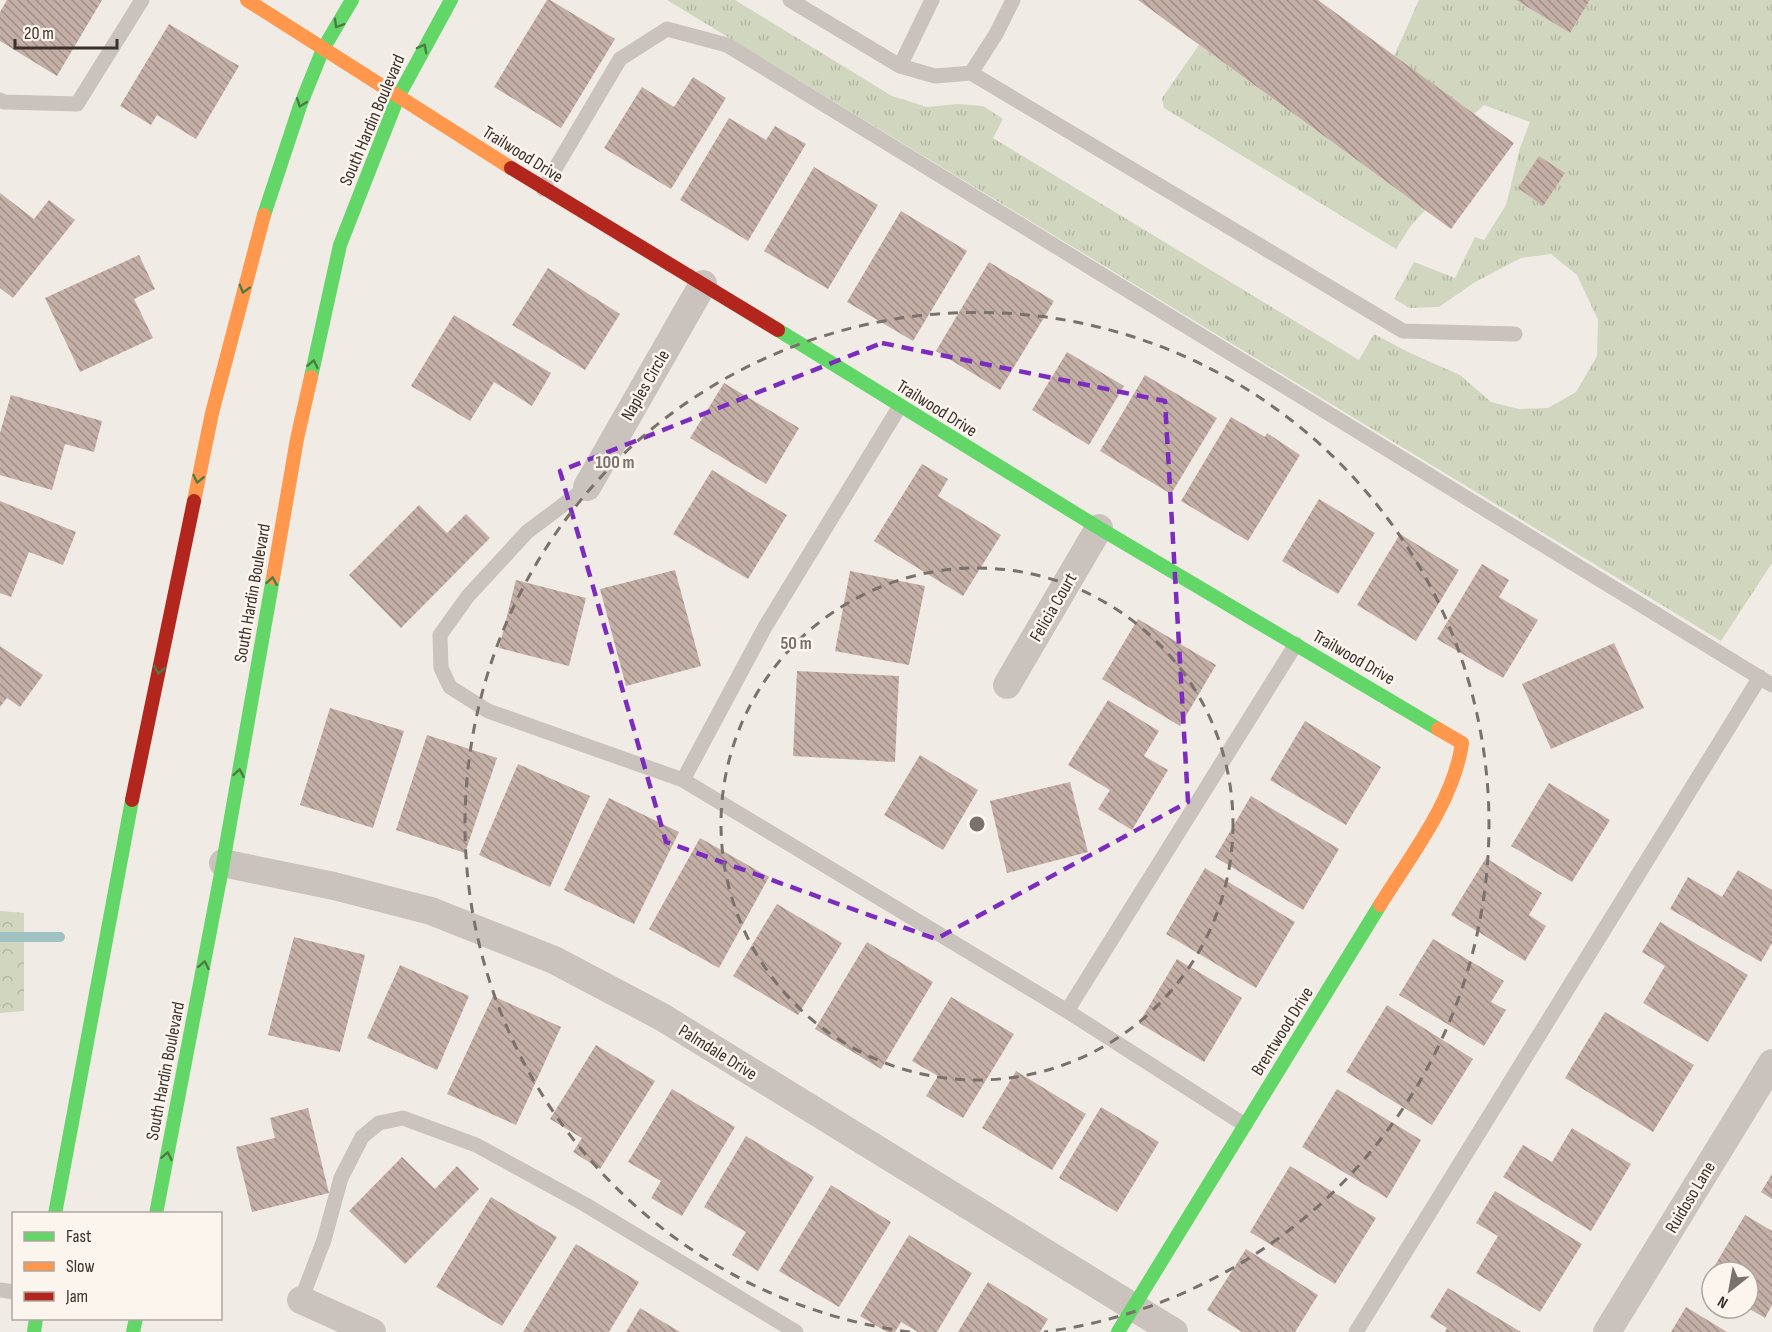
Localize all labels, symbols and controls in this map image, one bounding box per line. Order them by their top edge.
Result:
scale bar [15,12,117,50]
one-way arrow [333,18,345,28]
text: 20 m [24,23,54,44]
one-way arrow [416,43,428,54]
street label: South Hardin Boulevard [335,51,410,189]
one-way arrow [296,97,308,108]
street label: Trailwood Drive [478,121,567,188]
one-way arrow [239,284,252,294]
street label: Naples Circle [617,346,674,424]
one-way arrow [306,360,319,370]
street label: Trailwood Drive [892,375,981,442]
text: 100 m [596,452,635,473]
one-way arrow [192,473,205,483]
street label: South Hardin Boulevard [230,522,275,664]
street label: Felicia Court [1025,569,1082,645]
one-way arrow [265,576,278,586]
street label: Trailwood Drive [1309,626,1399,689]
text: 50 m [780,633,812,654]
one-way arrow [153,664,166,674]
one-way arrow [232,768,245,778]
centre of rings [967,814,987,834]
one-way arrow [197,960,210,970]
street label: Brentwood Drive [1247,983,1318,1079]
street label: South Hardin Boulevard [142,1000,189,1142]
street label: Palmdale Drive [675,1020,761,1085]
one-way arrow [160,1151,173,1161]
street label: Ruidoso Lane [1661,1158,1720,1237]
legend [12,1212,222,1320]
text: Fast [66,1226,92,1247]
text: Slow [66,1256,95,1277]
north arrow [1700,1260,1760,1320]
text: Jam [65,1286,88,1307]
text: N [1714,1291,1732,1312]

